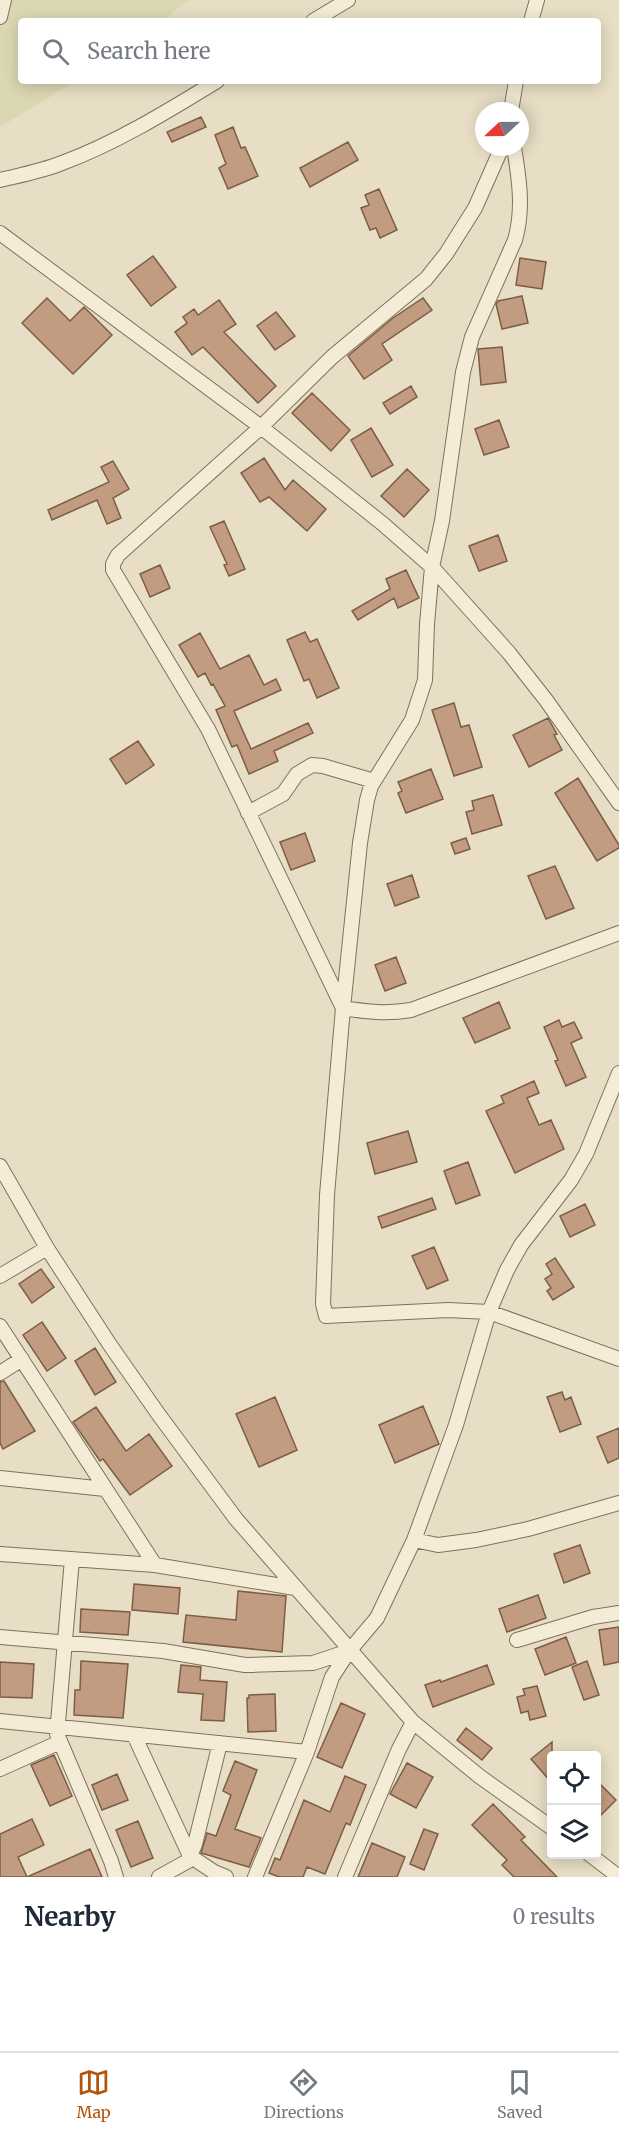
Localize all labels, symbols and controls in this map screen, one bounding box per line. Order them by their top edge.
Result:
search box [18,18,601,84]
icon: search [39,35,72,68]
text: Search here [87,37,210,65]
north arrow [475,102,529,156]
map controls [547,1751,601,1859]
button: locate [547,1751,601,1805]
button: layers [547,1805,601,1859]
text: Nearby [24,1900,116,1933]
text: 0 results [512,1904,595,1929]
tab: Map [77,2066,111,2122]
tab: Directions [264,2066,344,2122]
tab: Saved [497,2066,542,2122]

